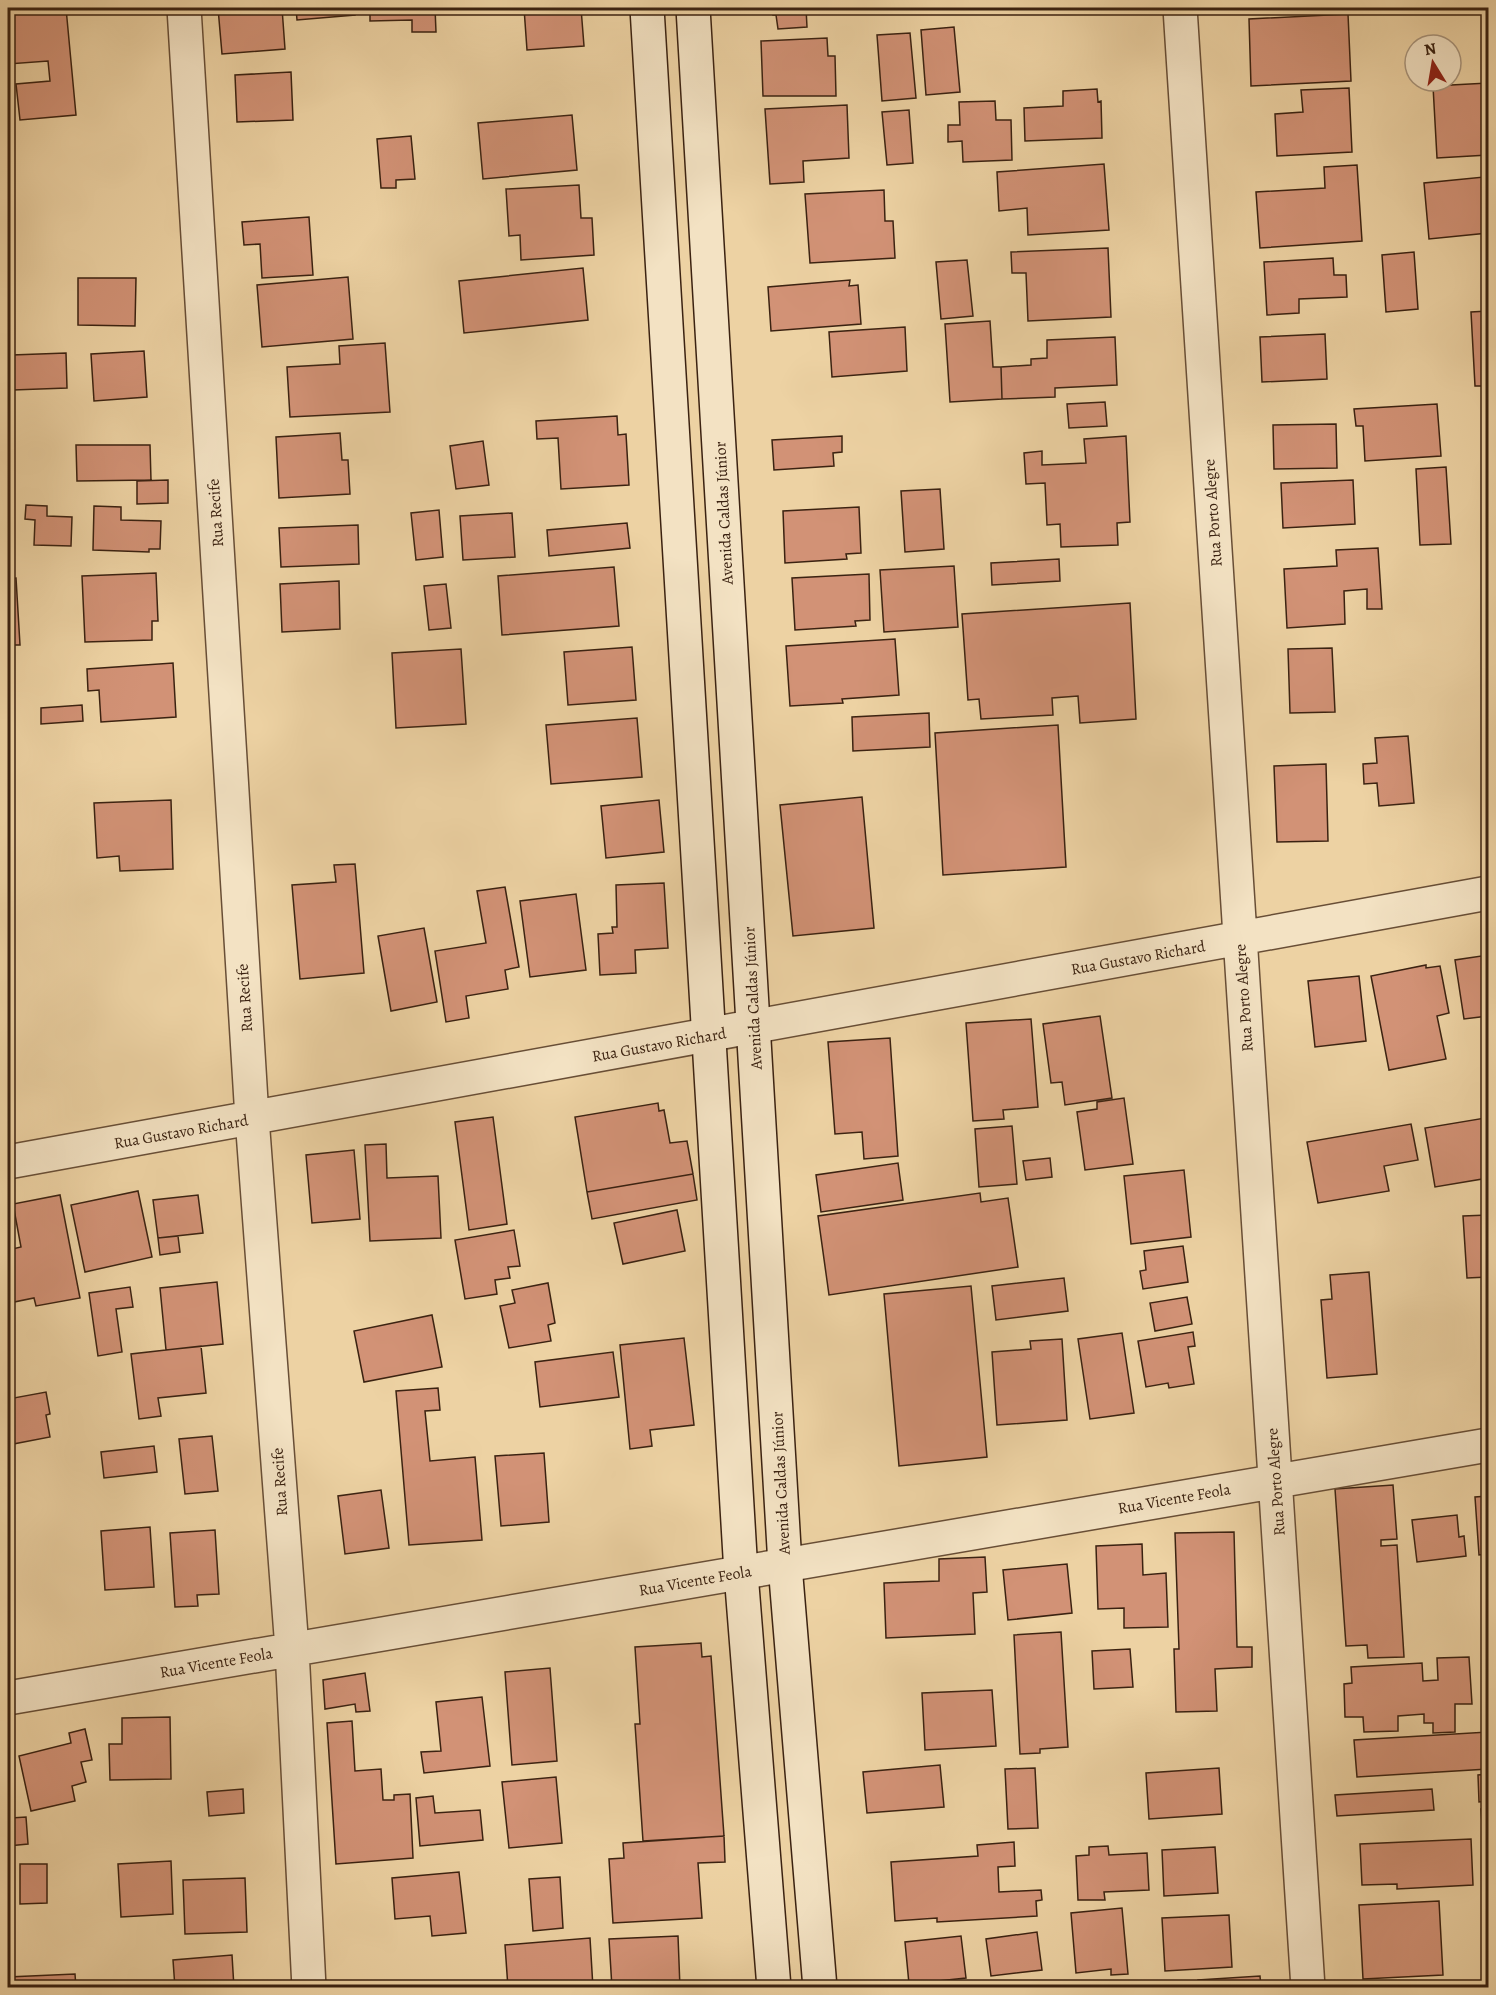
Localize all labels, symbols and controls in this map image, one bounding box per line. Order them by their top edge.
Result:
north arrow [1403,33,1463,93]
text: N [1423,37,1438,61]
street label: Avenida Caldas Júnior [709,441,739,586]
street label: Rua Porto Alegre [1198,458,1228,568]
street label: Rua Recife [203,478,229,548]
street label: Avenida Caldas Júnior [738,926,768,1071]
street label: Rua Gustavo Richard [1069,935,1207,981]
street label: Rua Porto Alegre [1229,943,1259,1053]
street label: Rua Recife [232,963,258,1033]
street label: Rua Gustavo Richard [590,1022,728,1068]
street label: Rua Gustavo Richard [112,1109,250,1155]
street label: Avenida Caldas Júnior [766,1411,796,1556]
street label: Rua Porto Alegre [1261,1427,1291,1537]
street label: Rua Recife [267,1447,293,1517]
street label: Rua Vicente Feola [1116,1478,1233,1520]
street label: Rua Vicente Feola [637,1560,754,1602]
street label: Rua Vicente Feola [158,1642,275,1684]

